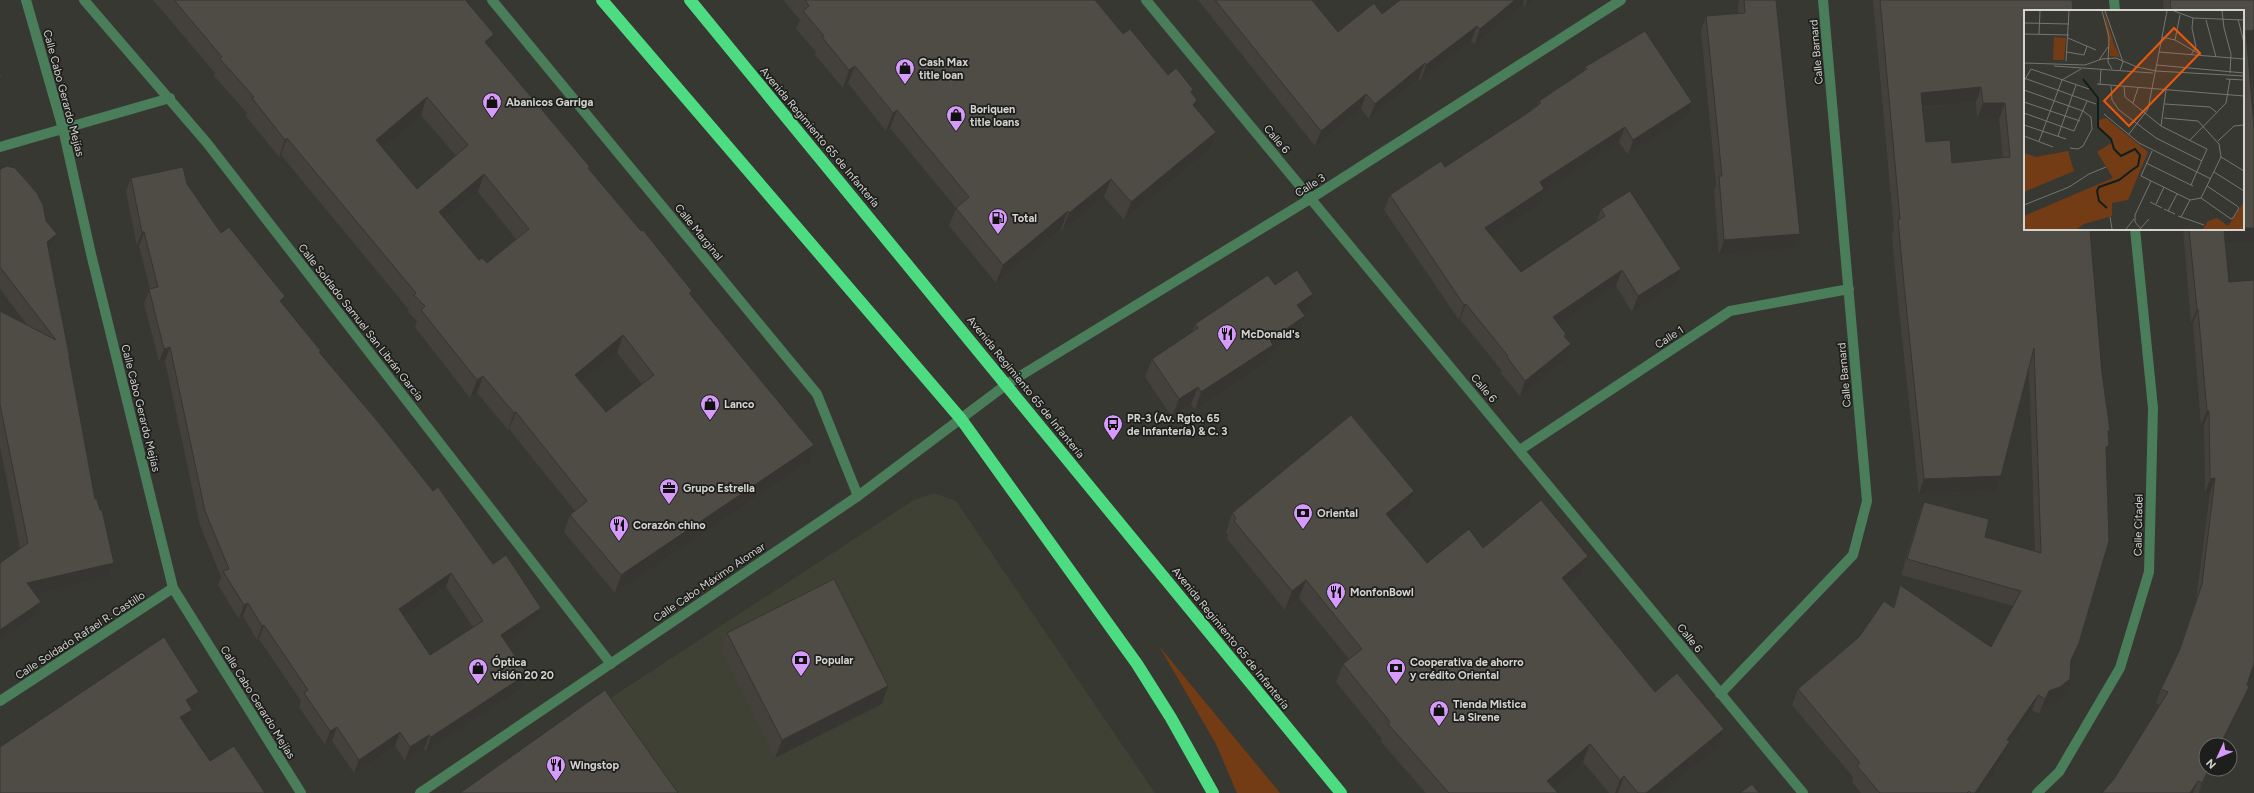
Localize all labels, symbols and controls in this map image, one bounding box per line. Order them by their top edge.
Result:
inset map [2024,10,2244,230]
street label: Calle Barnard [1807,19,1826,85]
street label: Calle Cabo Gerardo Mejías [40,28,87,158]
place label: Cash Max title loan [919,56,968,82]
shop icon: Cash Max title loan [894,57,916,85]
street label: Avenida Regimiento 65 de Infantería [757,65,882,210]
shop icon: Abanicos Garriga [481,91,503,119]
place label: Abanicos Garriga [506,96,593,109]
place label: Boriquen title loans [970,103,1019,129]
shop icon: Boriquen title loans [945,104,967,132]
street label: Calle 6 [1261,122,1292,156]
street label: Calle 3 [1293,171,1328,200]
street label: Calle Marginal [672,201,725,263]
fuel station icon: Total [987,207,1009,235]
place label: Total [1012,212,1037,225]
street label: Calle Soldado Samuel San Librán García [295,241,426,403]
street label: Avenida Regimiento 65 de Infantería [964,314,1087,461]
restaurant icon: McDonald's [1216,323,1238,351]
street label: Calle 1 [1652,323,1686,351]
place label: McDonald's [1241,328,1300,341]
street label: Calle Barnard [1835,342,1854,408]
street label: Calle Cabo Gerardo Mejías [118,343,163,473]
street label: Calle 6 [1468,371,1499,405]
shop icon: Lanco [699,393,721,421]
place label: Lanco [724,398,755,411]
place label: PR-3 (Av. Rgto. 65 de Infantería) & C. 3 [1127,412,1227,438]
bus stop icon: PR-3 (Av. Rgto. 65 de Infantería) & C. 3 [1102,413,1124,441]
office icon: Grupo Estrella [658,477,680,505]
place label: Grupo Estrella [683,482,755,495]
street label: Calle Citadel [2131,494,2146,556]
bank icon: Oriental [1292,502,1314,530]
place label: Oriental [1317,507,1358,520]
restaurant icon: Corazón chino [608,514,630,542]
place label: Corazón chino [633,519,706,532]
street label: Calle Cabo Máximo Alomar [651,540,768,625]
street label: Avenida Regimiento 65 de Infantería [1169,565,1292,712]
restaurant icon: MonfonBowl [1325,581,1347,609]
place label: MonfonBowl [1350,586,1414,599]
street label: Calle Soldado Rafael R. Castillo [13,589,148,682]
street label: Calle 6 [1674,621,1705,655]
street label: Calle Cabo Gerardo Mejías [217,643,298,761]
bank icon: Popular [790,649,812,677]
place label: Popular [815,654,854,667]
place label: Óptica visión 20 20 [492,655,554,682]
place label: Cooperativa de ahorro y crédito Oriental [1410,656,1524,682]
shop icon: Óptica visión 20 20 [467,657,489,685]
bank icon: Cooperativa de ahorro y crédito Oriental [1385,657,1407,685]
place label: Tienda Mistica La Sirene [1453,698,1526,724]
shop icon: Tienda Mistica La Sirene [1428,699,1450,727]
north arrow [2198,737,2238,777]
restaurant icon: Wingstop [545,754,567,782]
text: N [2204,756,2219,771]
place label: Wingstop [570,759,619,772]

